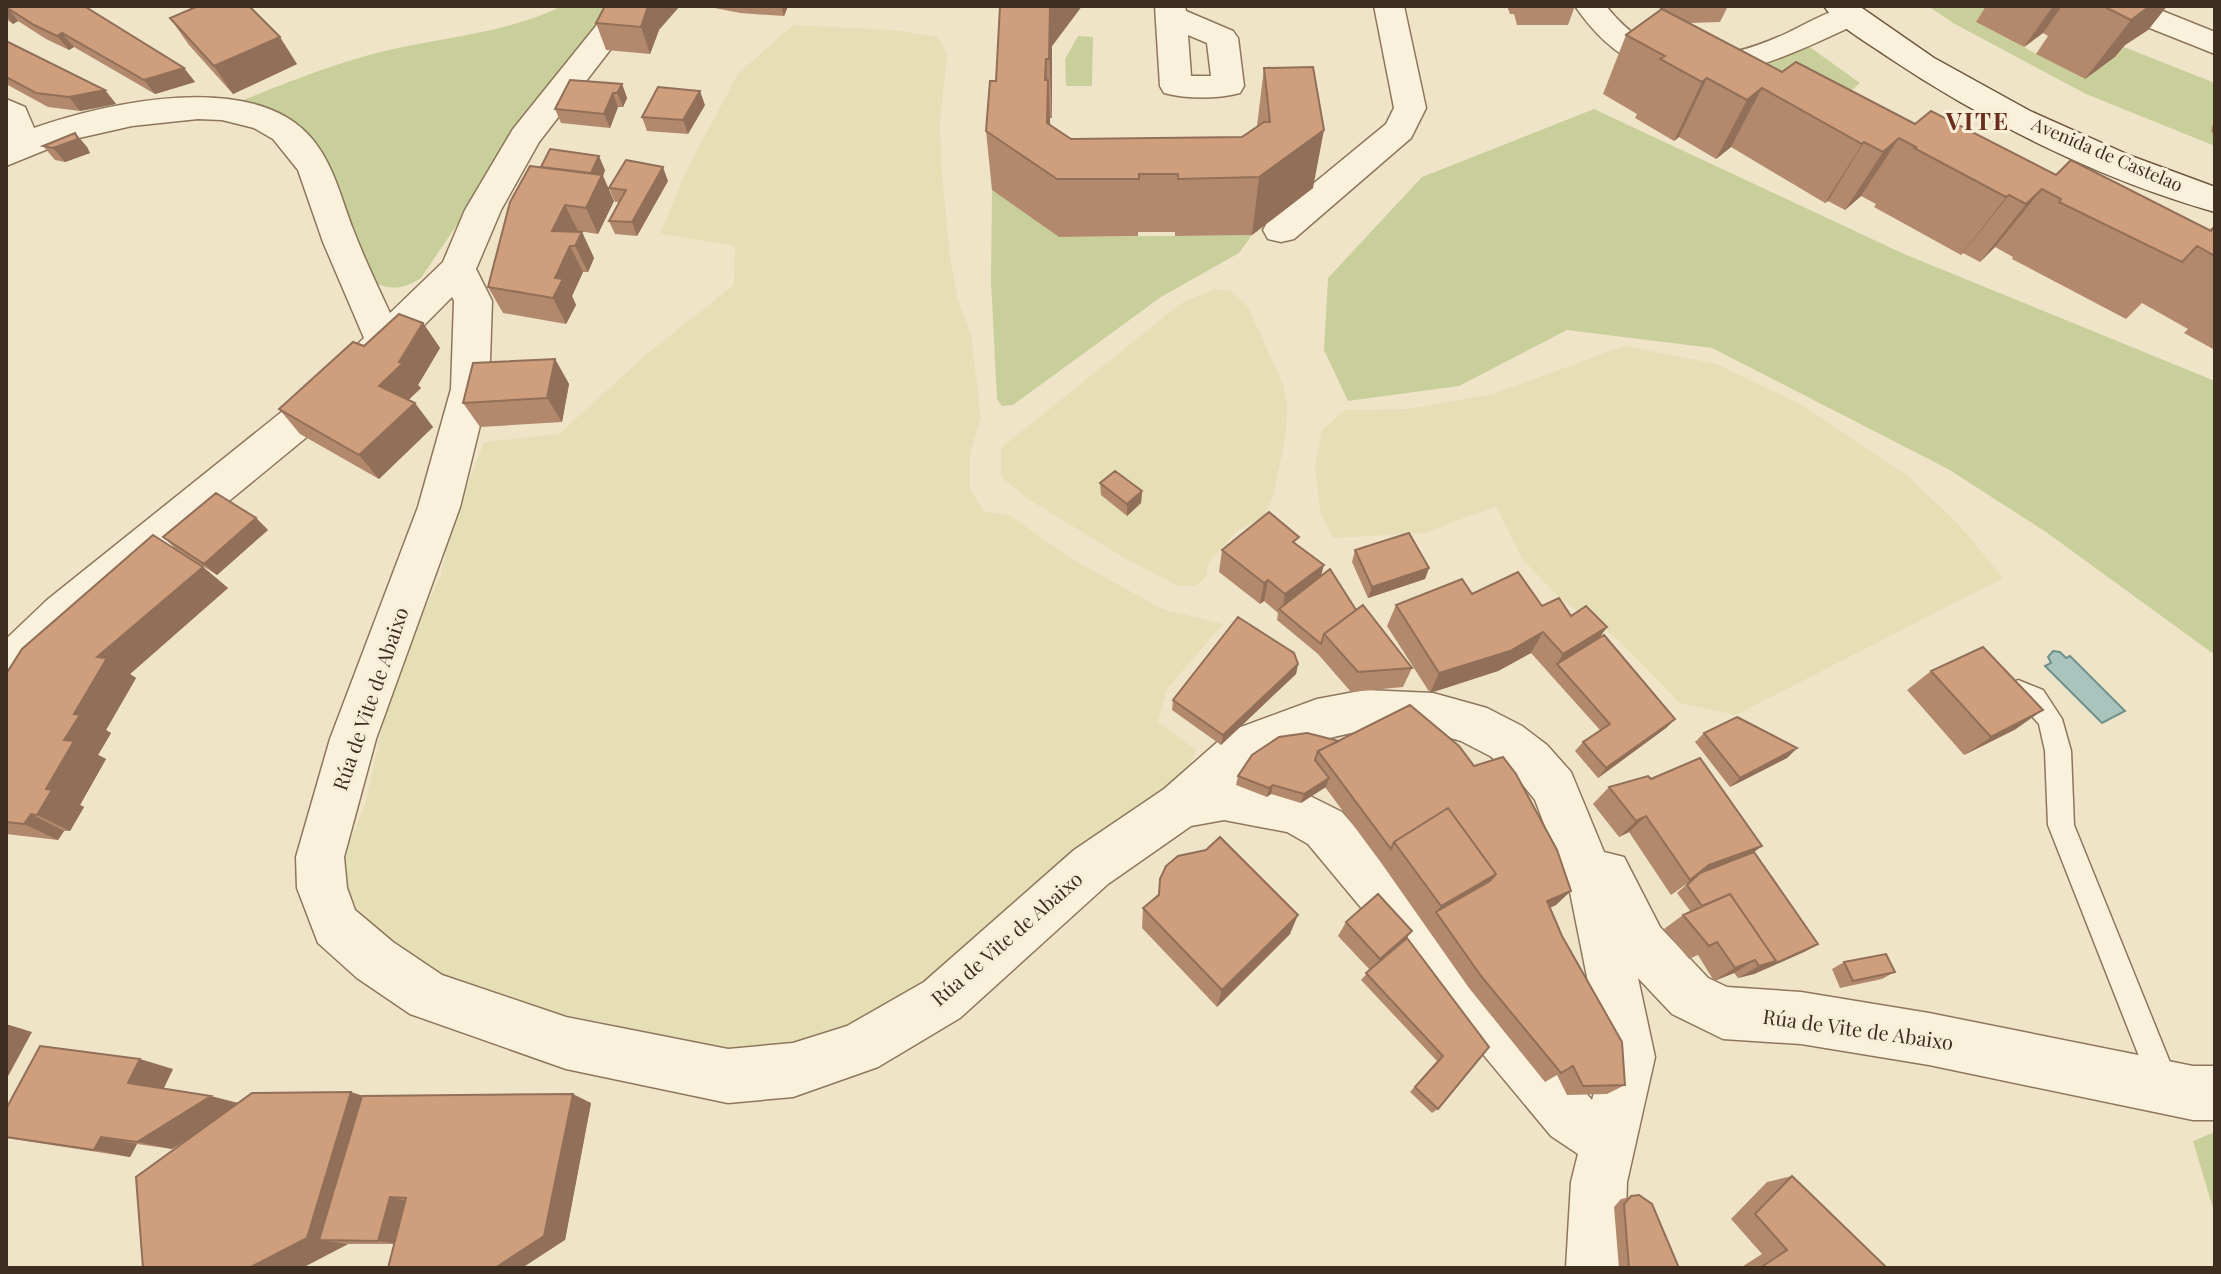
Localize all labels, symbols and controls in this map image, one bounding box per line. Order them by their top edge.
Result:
district label: VITE [1945,104,2010,136]
street label: Avenida de Castelao [2027,111,2187,197]
street label: Rúa de Vite de Abaixo [326,603,414,794]
street label: Rúa de Vite de Abaixo [925,865,1087,1011]
street label: Rúa de Vite de Abaixo [1761,1002,1955,1055]

